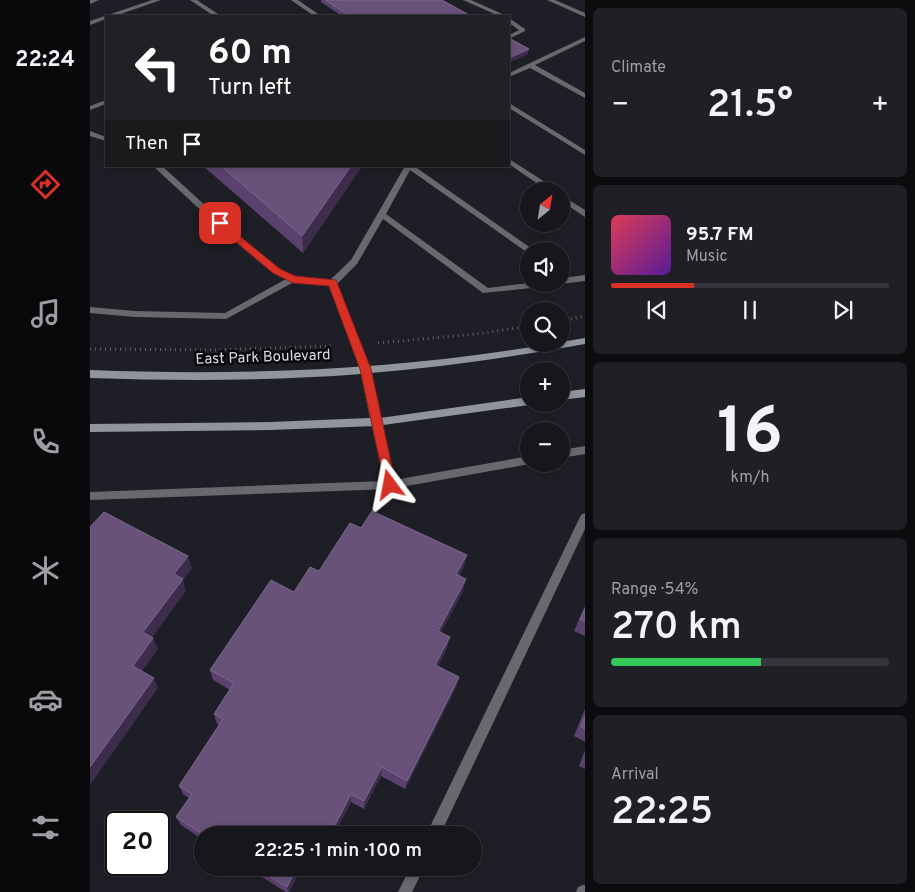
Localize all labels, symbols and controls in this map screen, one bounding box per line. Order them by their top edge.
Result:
text: 60 m [208,32,292,76]
icon: left [125,35,190,100]
text: 22:24 [15,47,75,74]
text: Climate [611,58,666,78]
text: Turn left [208,75,291,102]
text: 21.5° [707,82,793,131]
text: − [611,88,629,124]
text: + [871,88,889,124]
icon: arrive [178,130,206,158]
text: Then [125,132,168,156]
icon: directions [28,167,63,202]
north arrow [520,182,570,232]
map controls [520,182,570,472]
pin [199,202,241,244]
icon: arrive [206,209,234,237]
text: 95.7 FM [686,223,754,247]
button: sound [520,242,570,292]
text: Music [686,247,727,267]
icon: music [28,296,63,331]
icon: previous [643,296,671,324]
icon: pause [736,296,764,324]
icon: next [829,296,857,324]
button: search [520,302,570,352]
street label: East Park Boulevard [195,346,331,370]
button: + [520,362,570,412]
text: 16 [717,394,783,476]
button: − [520,422,570,472]
icon: phone [28,424,63,459]
position arrow [363,458,415,510]
text: km/h [731,468,769,488]
icon: climate [28,553,63,588]
text: Range · 54% [611,580,699,600]
text: 270 km [611,604,742,653]
icon: car [28,682,63,717]
text: Arrival [611,765,659,785]
text: 22:25 [611,789,713,838]
icon: filters [28,810,63,845]
speed limit sign: 20 [105,811,170,876]
text: 22:25 · 1 min · 100 m [254,839,422,863]

